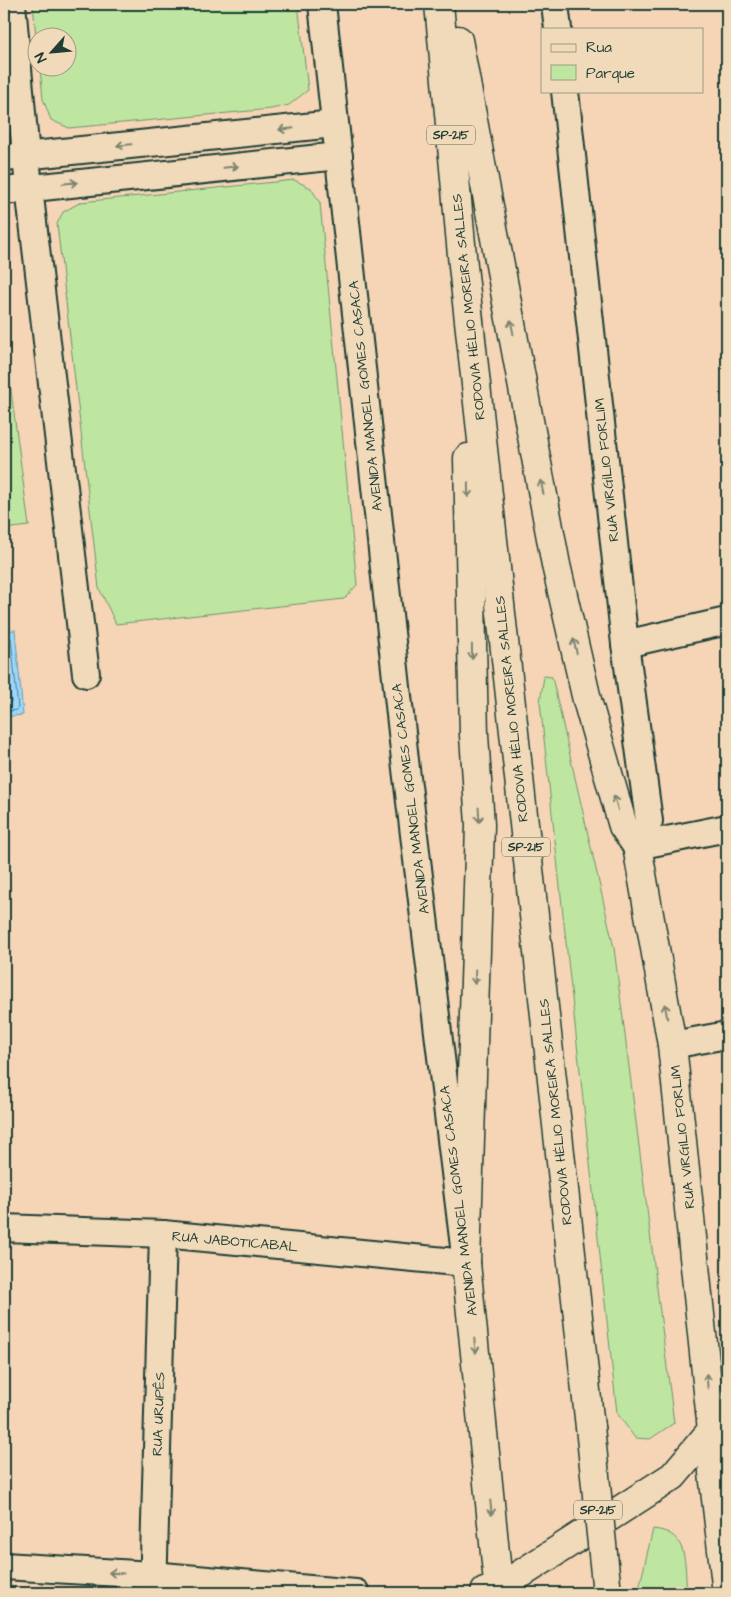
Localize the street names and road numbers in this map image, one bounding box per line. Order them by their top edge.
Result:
road number: SP-215 [427,126,475,144]
street label: RODOVIA HÉLIO MOREIRA SALLES [447,193,491,421]
street label: AVENIDA MANOEL GOMES CASACA [344,279,388,512]
street label: RUA VIRGÍLIO FORLIM [589,397,624,543]
street label: RODOVIA HÉLIO MOREIRA SALLES [490,595,534,823]
street label: AVENIDA MANOEL GOMES CASACA [387,682,435,915]
road number: SP-215 [502,838,550,856]
street label: RODOVIA HÉLIO MOREIRA SALLES [534,998,578,1226]
street label: RUA VIRGILIO FORLIM [665,1064,700,1210]
street label: AVENIDA MANOEL GOMES CASACA [435,1084,483,1317]
street label: RUA JABOTICABAL [171,1227,299,1257]
street label: RUA URUPÊS [148,1372,170,1457]
road number: SP-215 [574,1500,622,1520]

